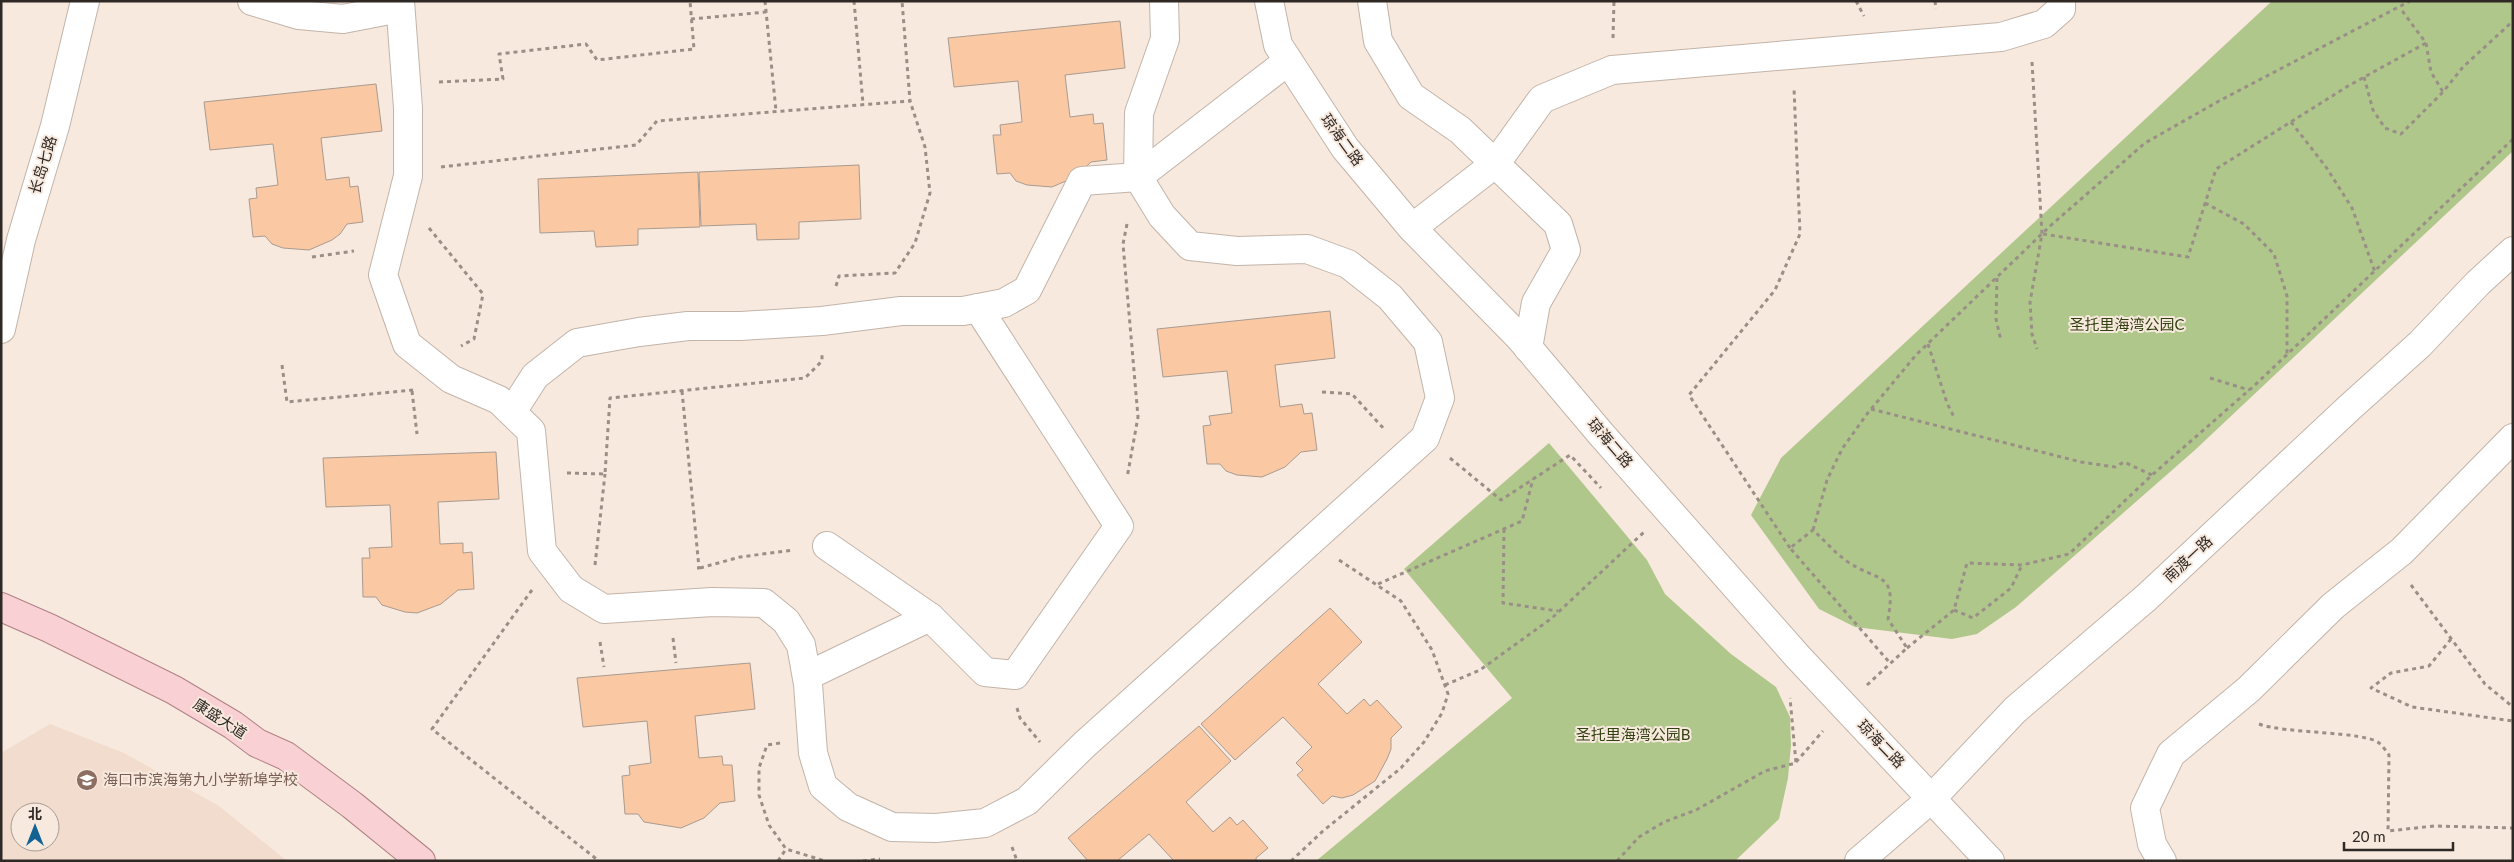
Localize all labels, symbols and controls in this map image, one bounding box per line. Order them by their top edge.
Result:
street label: 琼海二路 [1318,110,1368,169]
street label: 长岛七路 [25,133,59,196]
park label: 圣托里海湾公园C [2069,315,2185,333]
street label: 琼海二路 [1584,414,1637,471]
street label: 南渡一路 [2159,531,2215,585]
street label: 康盛大道 [190,694,251,742]
street label: 琼海二路 [1854,715,1909,771]
park label: 圣托里海湾公园B [1576,725,1690,743]
school or university icon: 海口市滨海第九小学新埠学校 [75,768,99,792]
place label: 海口市滨海第九小学新埠学校 [103,770,298,788]
north arrow [10,802,60,852]
text: 北 [28,805,42,822]
scale bar [2344,820,2453,852]
text: 20 m [2352,827,2386,845]

